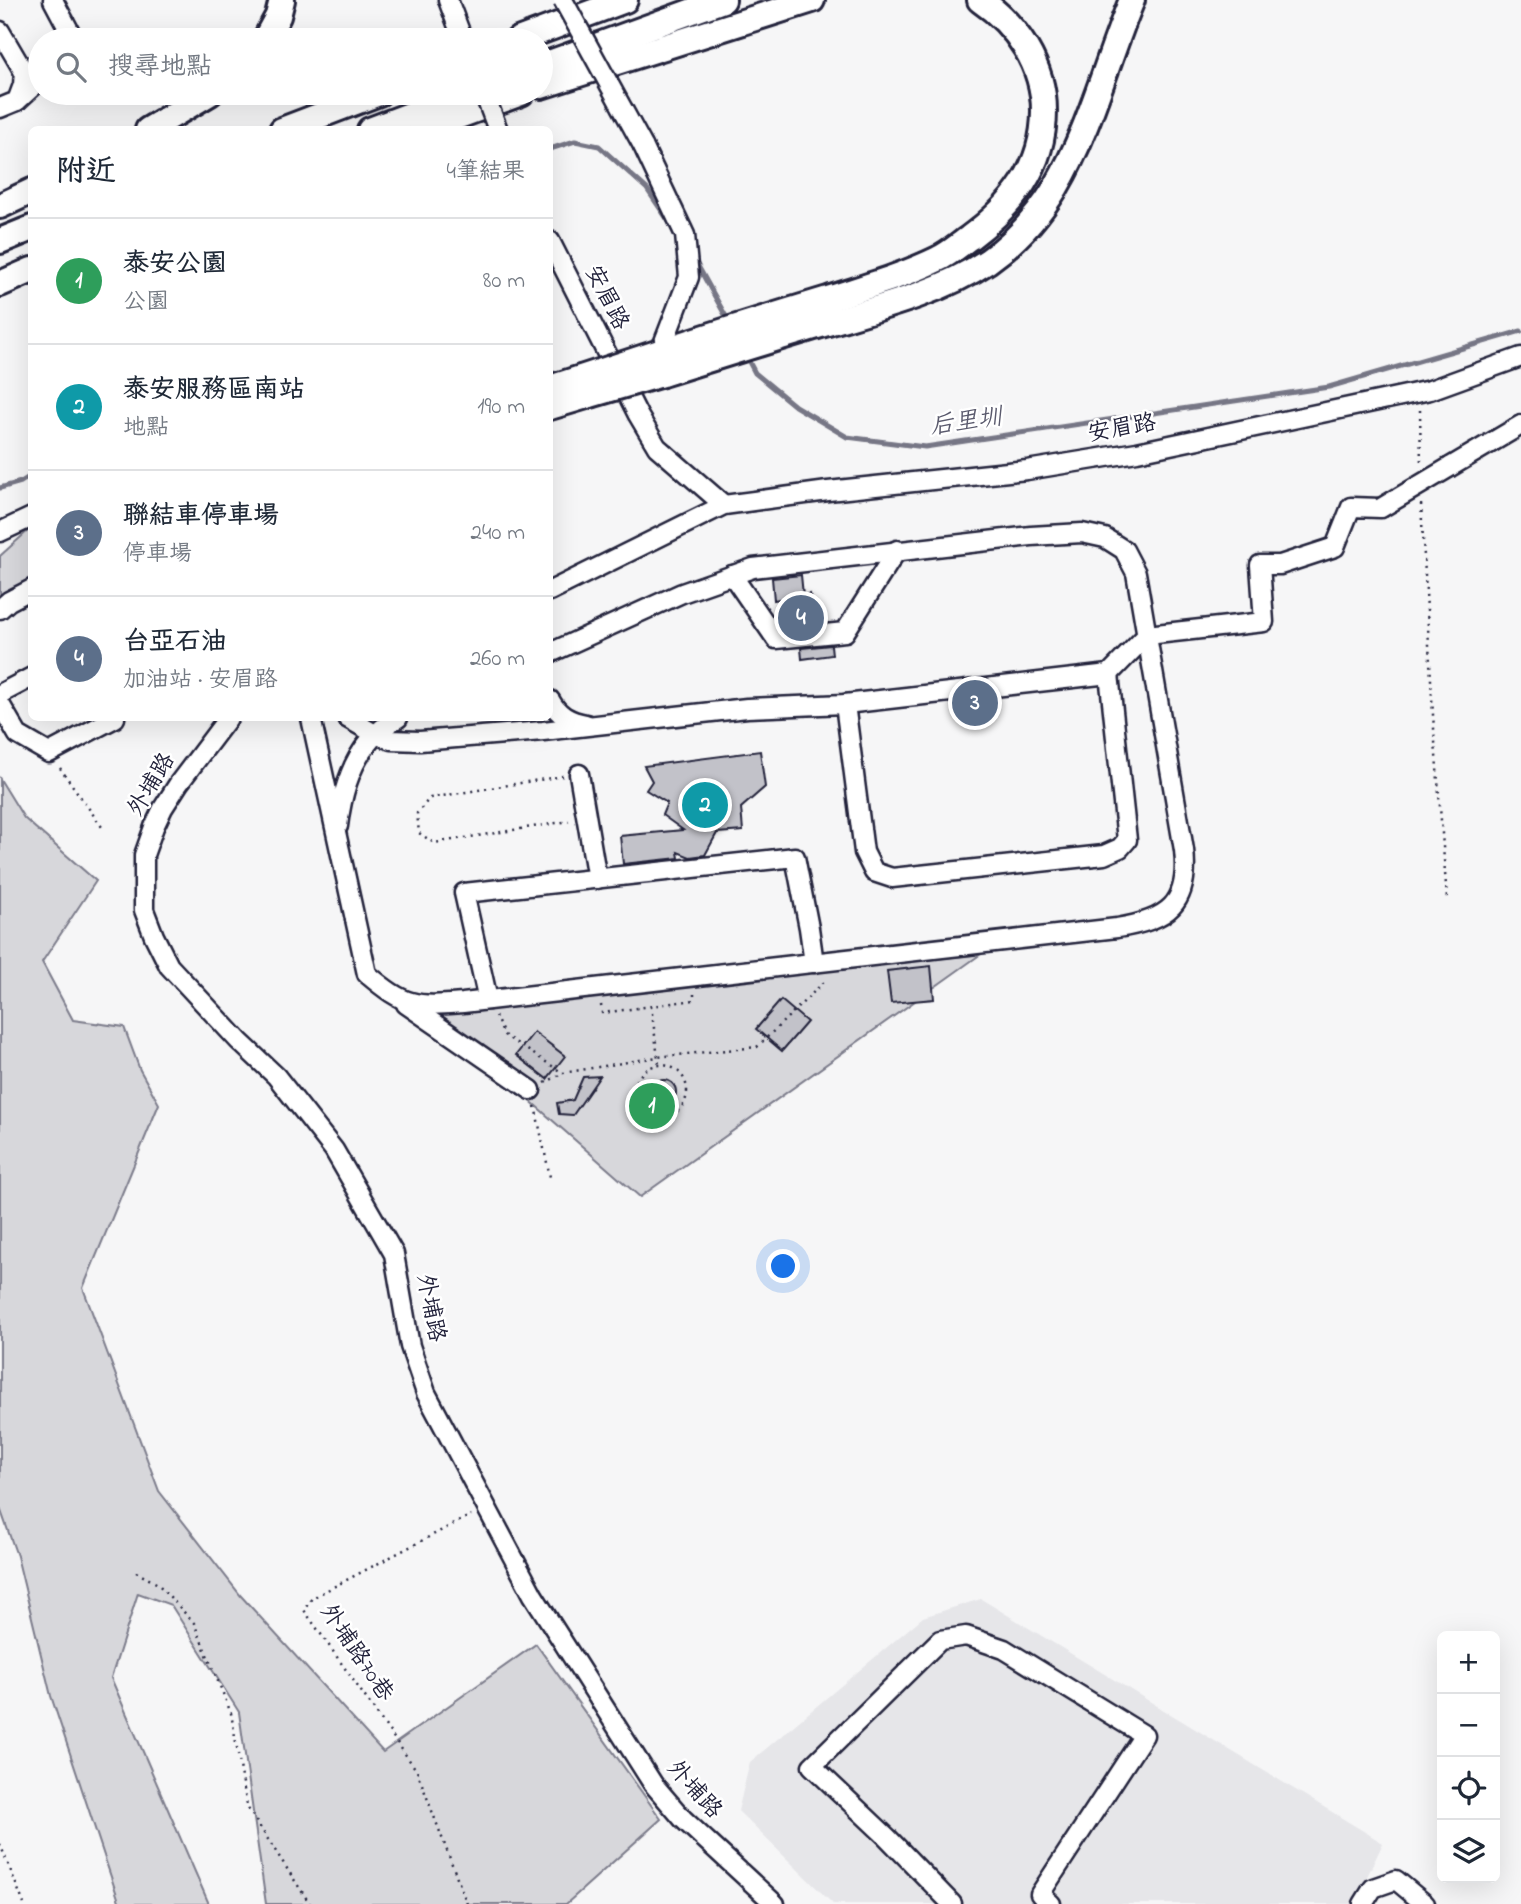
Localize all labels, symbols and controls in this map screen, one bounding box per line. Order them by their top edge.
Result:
search box [28,28,553,105]
icon: search [52,48,90,86]
text: 搜尋地點 [108,49,212,87]
text: 附近 [56,151,116,195]
text: 4筆結果 [447,156,525,189]
text: 泰安公園 [123,246,227,284]
street label: 安眉路 [576,260,636,336]
text: 1 [75,265,83,298]
text: 80 m [483,265,525,298]
text: 公園 [123,286,169,319]
text: 泰安服務區南站 [123,372,305,410]
text: 2 [73,391,85,424]
text: 190 m [477,391,525,424]
water label: 后里圳 [928,400,1007,445]
street label: 安眉路 [1085,407,1159,451]
text: 地點 [123,412,169,445]
text: 聯結車停車場 [123,498,279,536]
text: 3 [74,517,84,550]
text: 240 m [471,517,525,550]
text: 停車場 [123,538,192,571]
pin: 4 [778,592,824,644]
text: 台亞石油 [123,624,227,662]
text: 4 [74,643,84,676]
text: 260 m [470,643,525,676]
text: 加油站 · 安眉路 [123,664,277,697]
pin: 3 [952,677,998,729]
street label: 外埔路 [120,747,184,823]
pin: 2 [682,779,728,831]
pin: 1 [629,1080,675,1132]
your location [766,1249,800,1283]
street label: 外埔路 [407,1271,453,1345]
street label: 外埔路70巷 [311,1598,401,1709]
map controls [1437,1631,1500,1883]
button: + [1437,1631,1500,1694]
button: − [1437,1694,1500,1757]
street label: 外埔路 [659,1753,729,1827]
button: locate [1437,1757,1500,1820]
button: layers [1437,1820,1500,1883]

